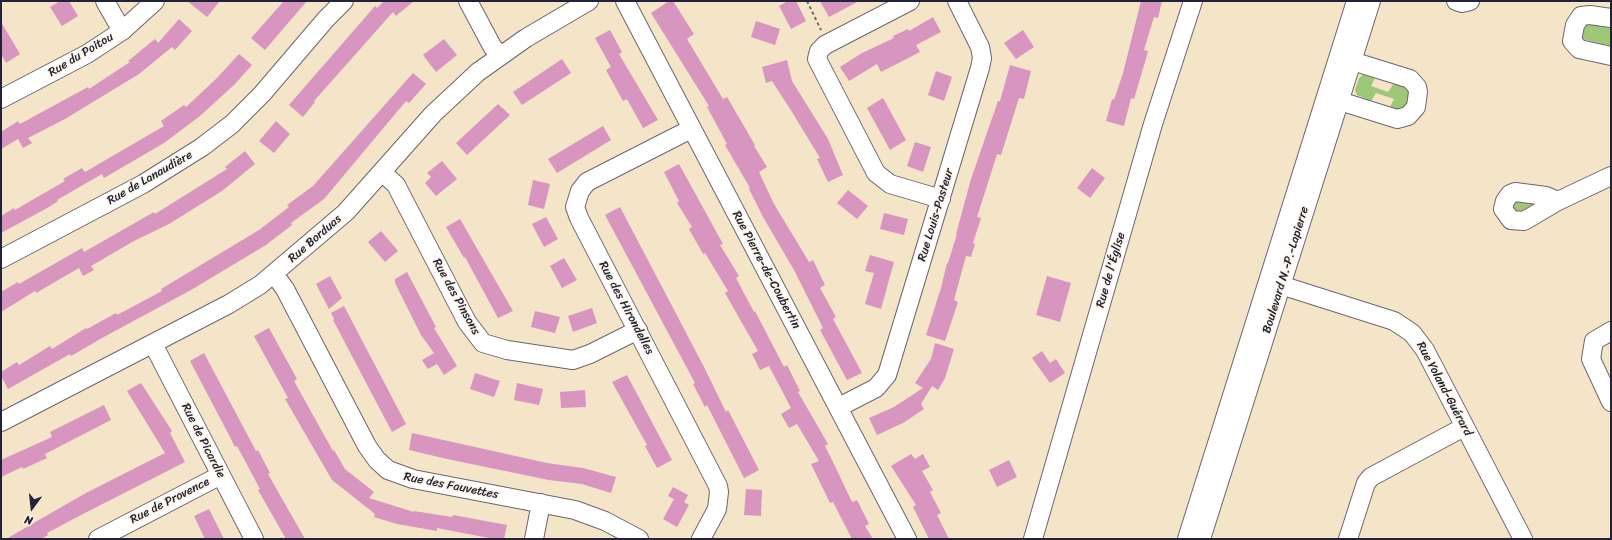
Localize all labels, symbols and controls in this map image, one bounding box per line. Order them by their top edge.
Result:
street label: Rue du Poitou [46,30,116,80]
street label: Rue de Lanaudière [105,148,195,208]
street label: Rue Louis-Pasteur [915,167,957,263]
street label: Boulevard N.-P.-Lapierre [1260,205,1312,335]
street label: Rue Pierre-de-Coubertin [729,209,803,331]
street label: Rue Borduas [286,212,344,266]
street label: Rue de l'Église [1093,231,1129,309]
street label: Rue des Pinsons [429,256,483,338]
street label: Rue des Hirondelles [595,259,657,357]
street label: Rue Yoland-Guérard [1413,339,1475,439]
street label: Rue de Picardie [178,401,228,481]
street label: Rue des Fauvettes [402,470,500,502]
street label: Rue de Provence [128,475,212,527]
north arrow [12,488,52,528]
text: N [23,510,35,530]

